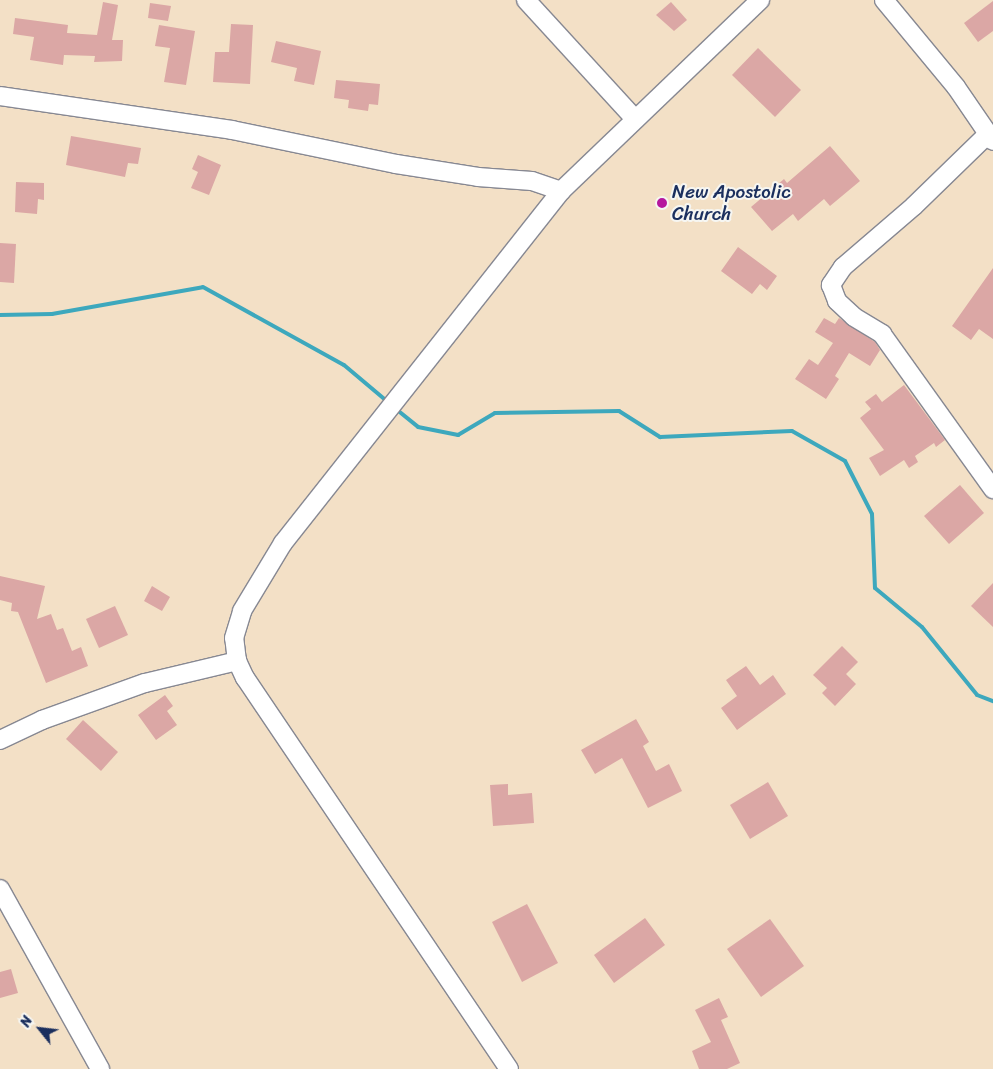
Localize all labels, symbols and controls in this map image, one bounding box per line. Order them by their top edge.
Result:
place label: New Apostolic Church [672,181,791,225]
marker: New Apostolic Church [656,197,668,209]
north arrow [15,1004,65,1054]
text: N [13,1011,40,1032]

